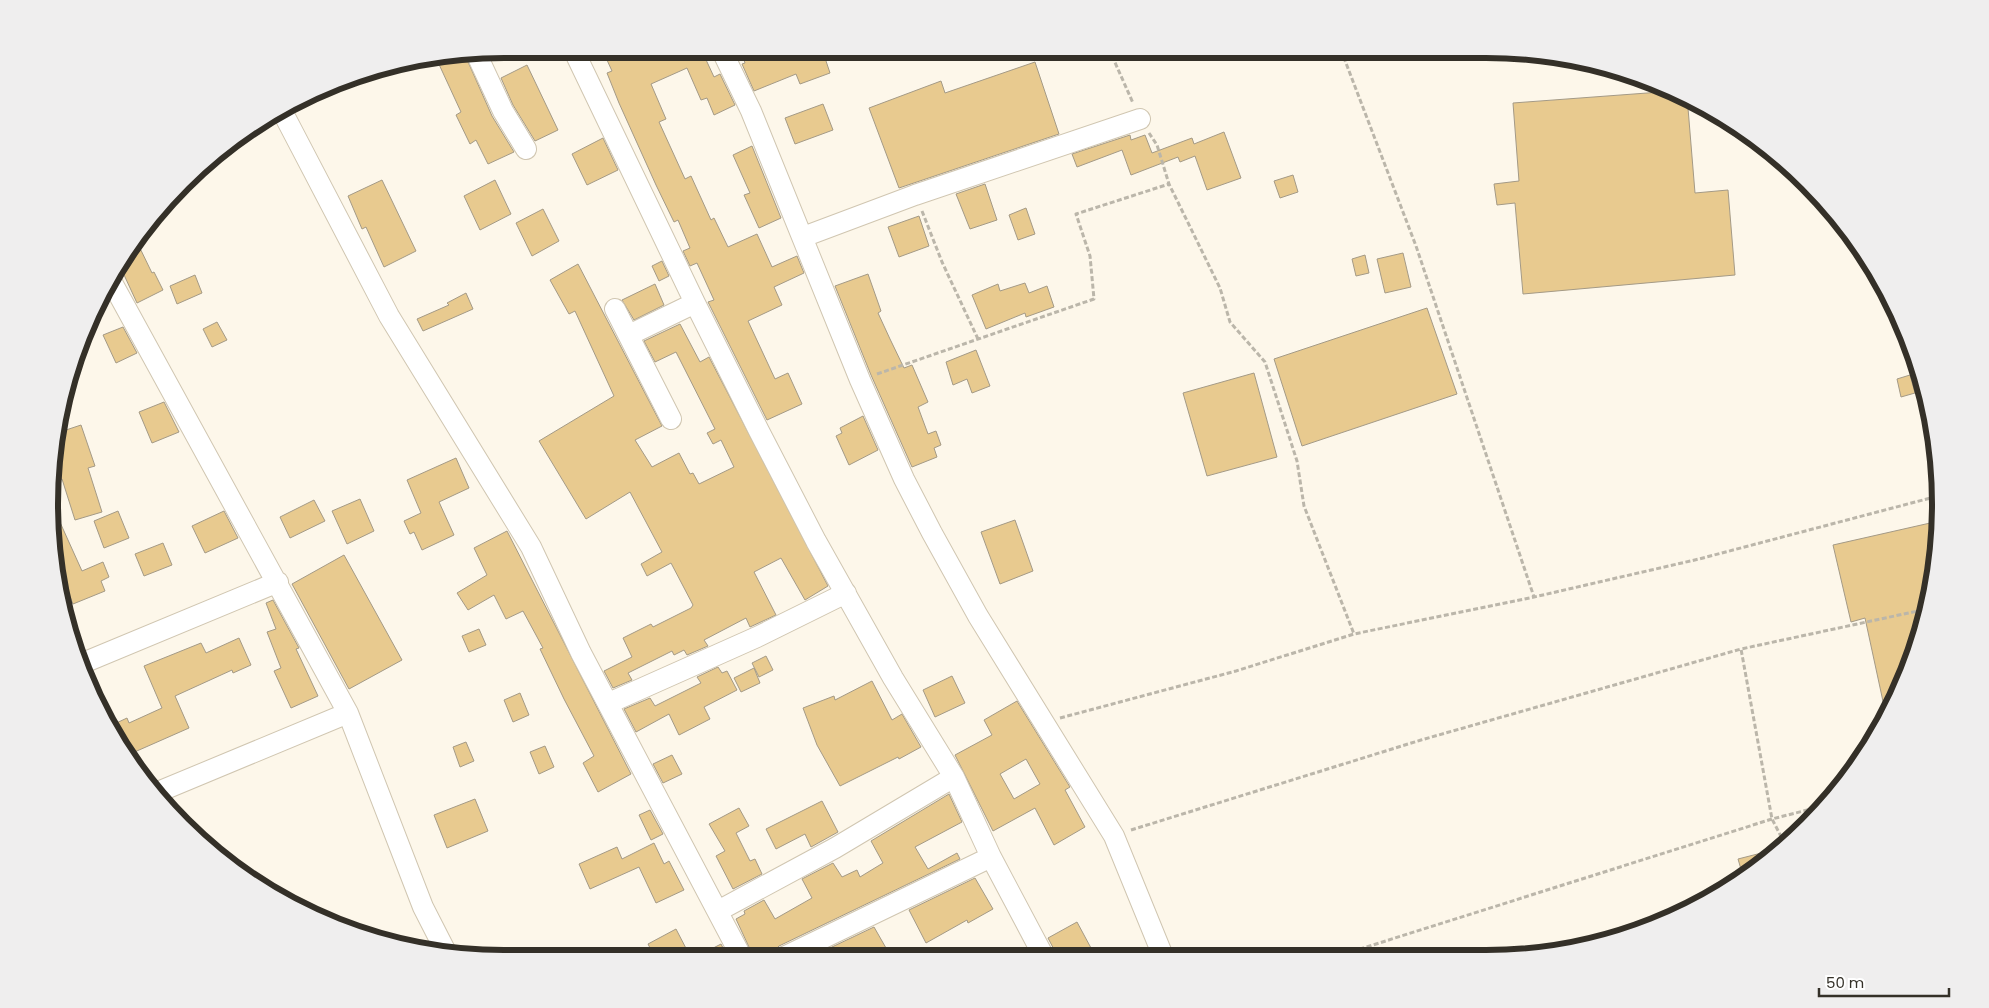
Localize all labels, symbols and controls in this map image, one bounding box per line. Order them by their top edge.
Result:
scale bar [1819,966,1949,998]
text: 50 m [1826,972,1864,993]

